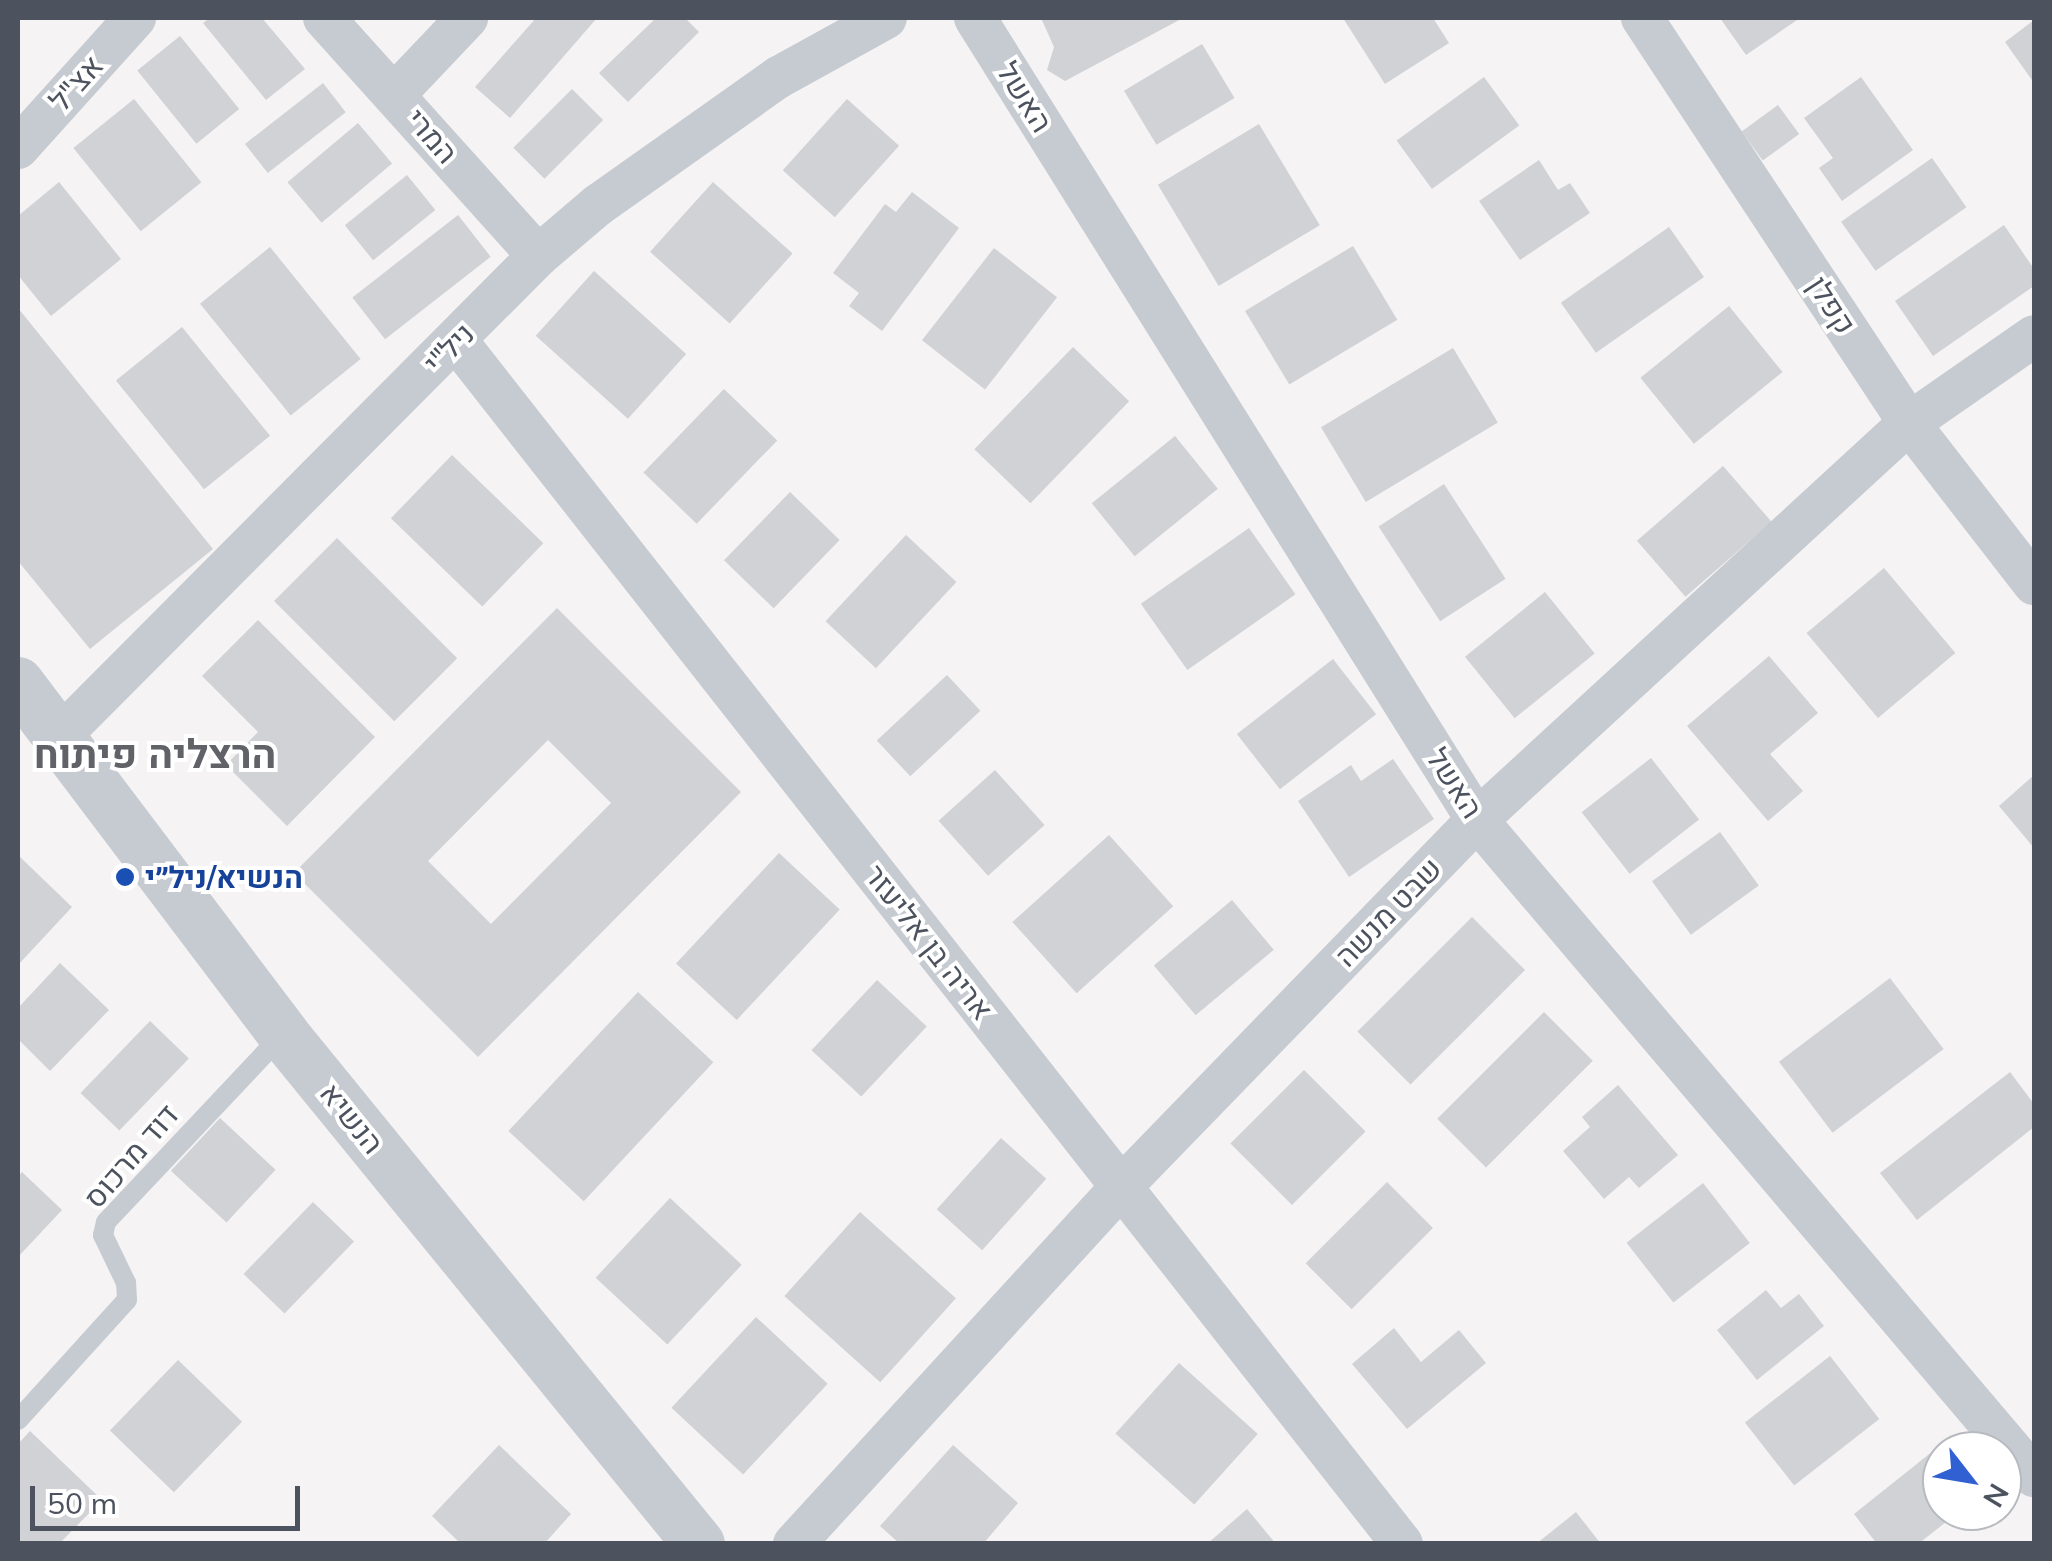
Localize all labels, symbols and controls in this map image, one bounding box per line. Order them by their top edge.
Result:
street label: אצ"ל [42,48,110,118]
street label: האשל [990,55,1060,139]
street label: המרי [399,101,465,171]
street label: קפלן [1800,269,1864,341]
street label: ניל"י [416,315,482,381]
district label: הרצליה פיתוח [34,729,276,777]
street label: האשל [1419,741,1491,825]
street label: שבט מנשה [1327,850,1449,974]
street label: אריה בן אליעזר [857,857,1001,1027]
place label: הנשיא/ניל״י [145,859,303,895]
marker: הנשיא/ניל״י [114,866,136,888]
street label: הנשיא [313,1075,391,1161]
street label: דוד מרכוס [76,1097,186,1215]
north arrow [1922,1431,2022,1531]
scale bar [35,1466,305,1528]
text: N [1976,1478,2017,1514]
text: 50 m [47,1484,117,1522]

